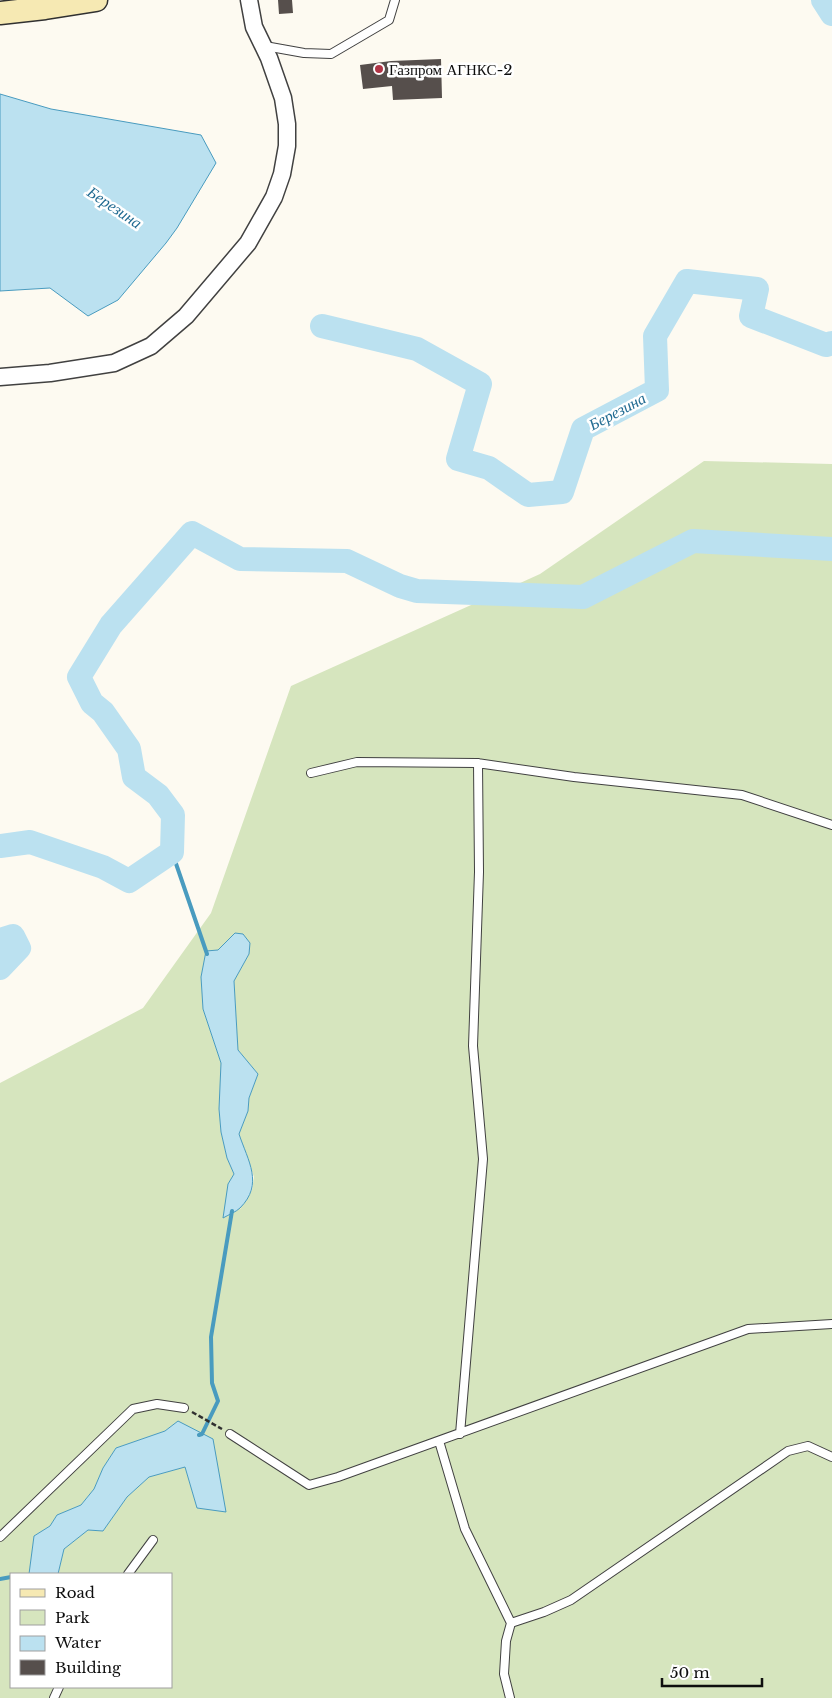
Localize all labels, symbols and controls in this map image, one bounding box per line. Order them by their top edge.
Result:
place label: Газпром АГНКС-2 [389,60,513,79]
marker: Газпром АГНКС-2 [373,63,385,75]
water label: Березина [83,181,146,233]
water label: Березина [584,388,649,435]
legend [10,1573,172,1688]
text: Road [55,1583,95,1602]
text: Park [55,1608,91,1627]
text: Water [54,1633,102,1652]
scale bar [662,1656,762,1688]
text: Building [55,1658,122,1677]
text: 50 m [670,1663,710,1682]

